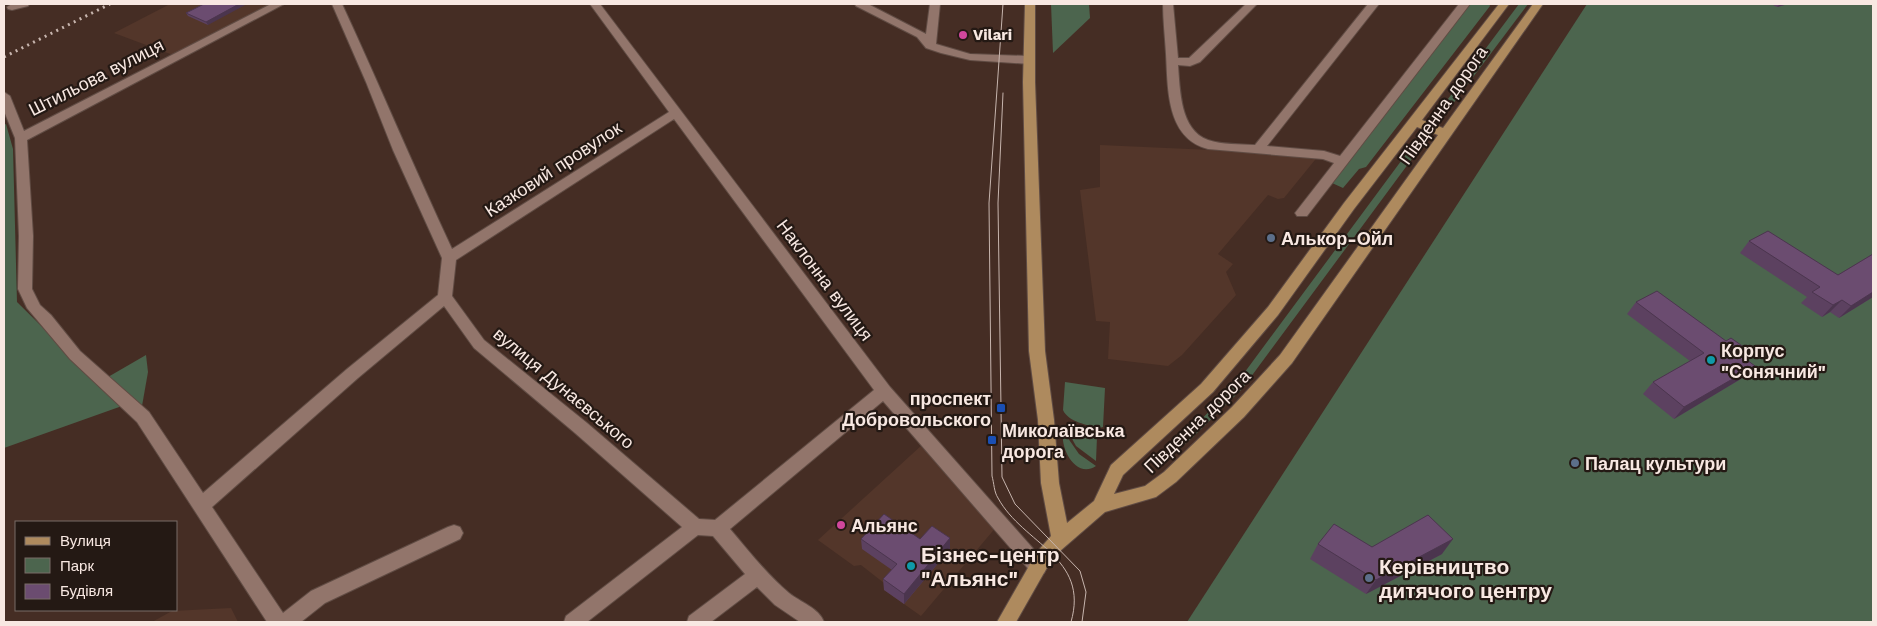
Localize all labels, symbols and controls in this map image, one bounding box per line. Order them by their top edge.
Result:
place label: Vilari [973,26,1012,44]
marker: Vilari [957,29,969,41]
street label: Штильова вулиця [25,34,167,120]
street label: Південна дорога [1394,41,1492,168]
street label: Казковий провулок [481,117,625,221]
street label: Наклонна вулиця [773,215,877,345]
place label: Алькор-Ойл [1281,228,1393,249]
marker: Алькор-Ойл [1265,232,1277,244]
street label: вулиця Дунаєвського [489,323,639,453]
place label: Корпус "Сонячний" [1721,340,1826,382]
marker: Корпус "Сонячний" [1705,354,1717,366]
street label: Південна дорога [1140,364,1255,477]
place label: проспект Добровольского [842,388,991,430]
marker: проспект Добровольского [995,402,1007,414]
place label: Миколаївська дорога [1002,420,1126,462]
marker: Миколаївська дорога [986,434,998,446]
place label: Палац культури [1585,453,1726,474]
marker: Палац культури [1569,457,1581,469]
place label: Альянс [851,515,918,536]
marker: Альянс [835,519,847,531]
legend [15,521,178,611]
text: Вулиця [60,532,111,550]
place label: Бізнес-центр "Альянс" [921,542,1060,591]
place label: Керівництво дитячого центру [1379,554,1552,603]
text: Парк [60,557,94,575]
marker: Бізнес-центр "Альянс" [905,560,917,572]
marker: Керівництво дитячого центру [1363,572,1375,584]
text: Будівля [60,582,113,600]

